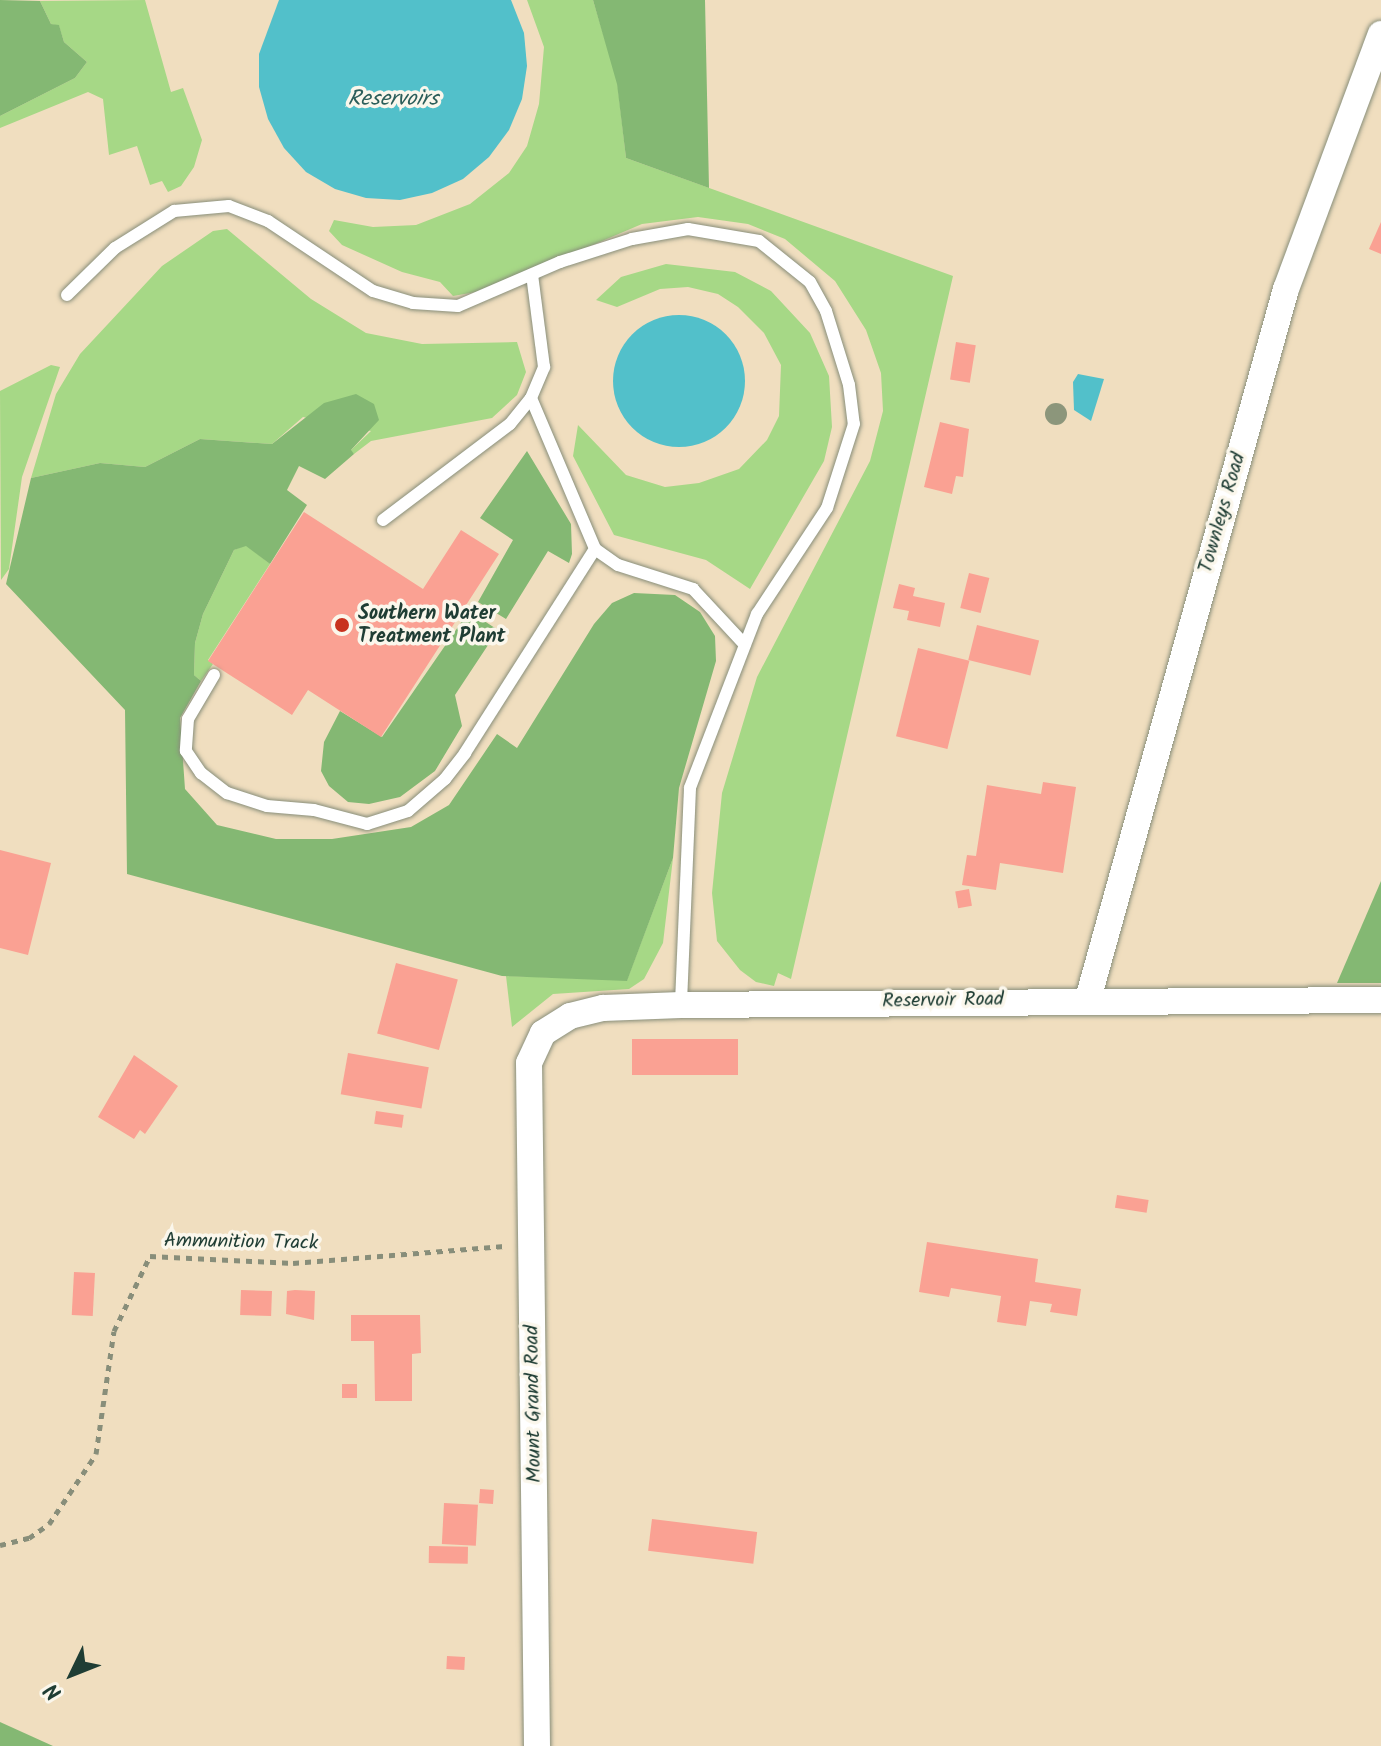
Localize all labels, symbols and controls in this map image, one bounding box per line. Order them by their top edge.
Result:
water label: Reservoirs [348,87,438,113]
street label: Townleys Road [1194,450,1252,576]
place label: Southern Water Treatment Plant [358,602,506,649]
marker: Southern Water Treatment Plant [333,616,351,634]
street label: Reservoir Road [882,988,1004,1014]
street label: Ammunition Track [164,1230,318,1256]
street label: Mount Grand Road [521,1325,547,1483]
north arrow [32,1634,112,1714]
text: N [37,1674,72,1708]

